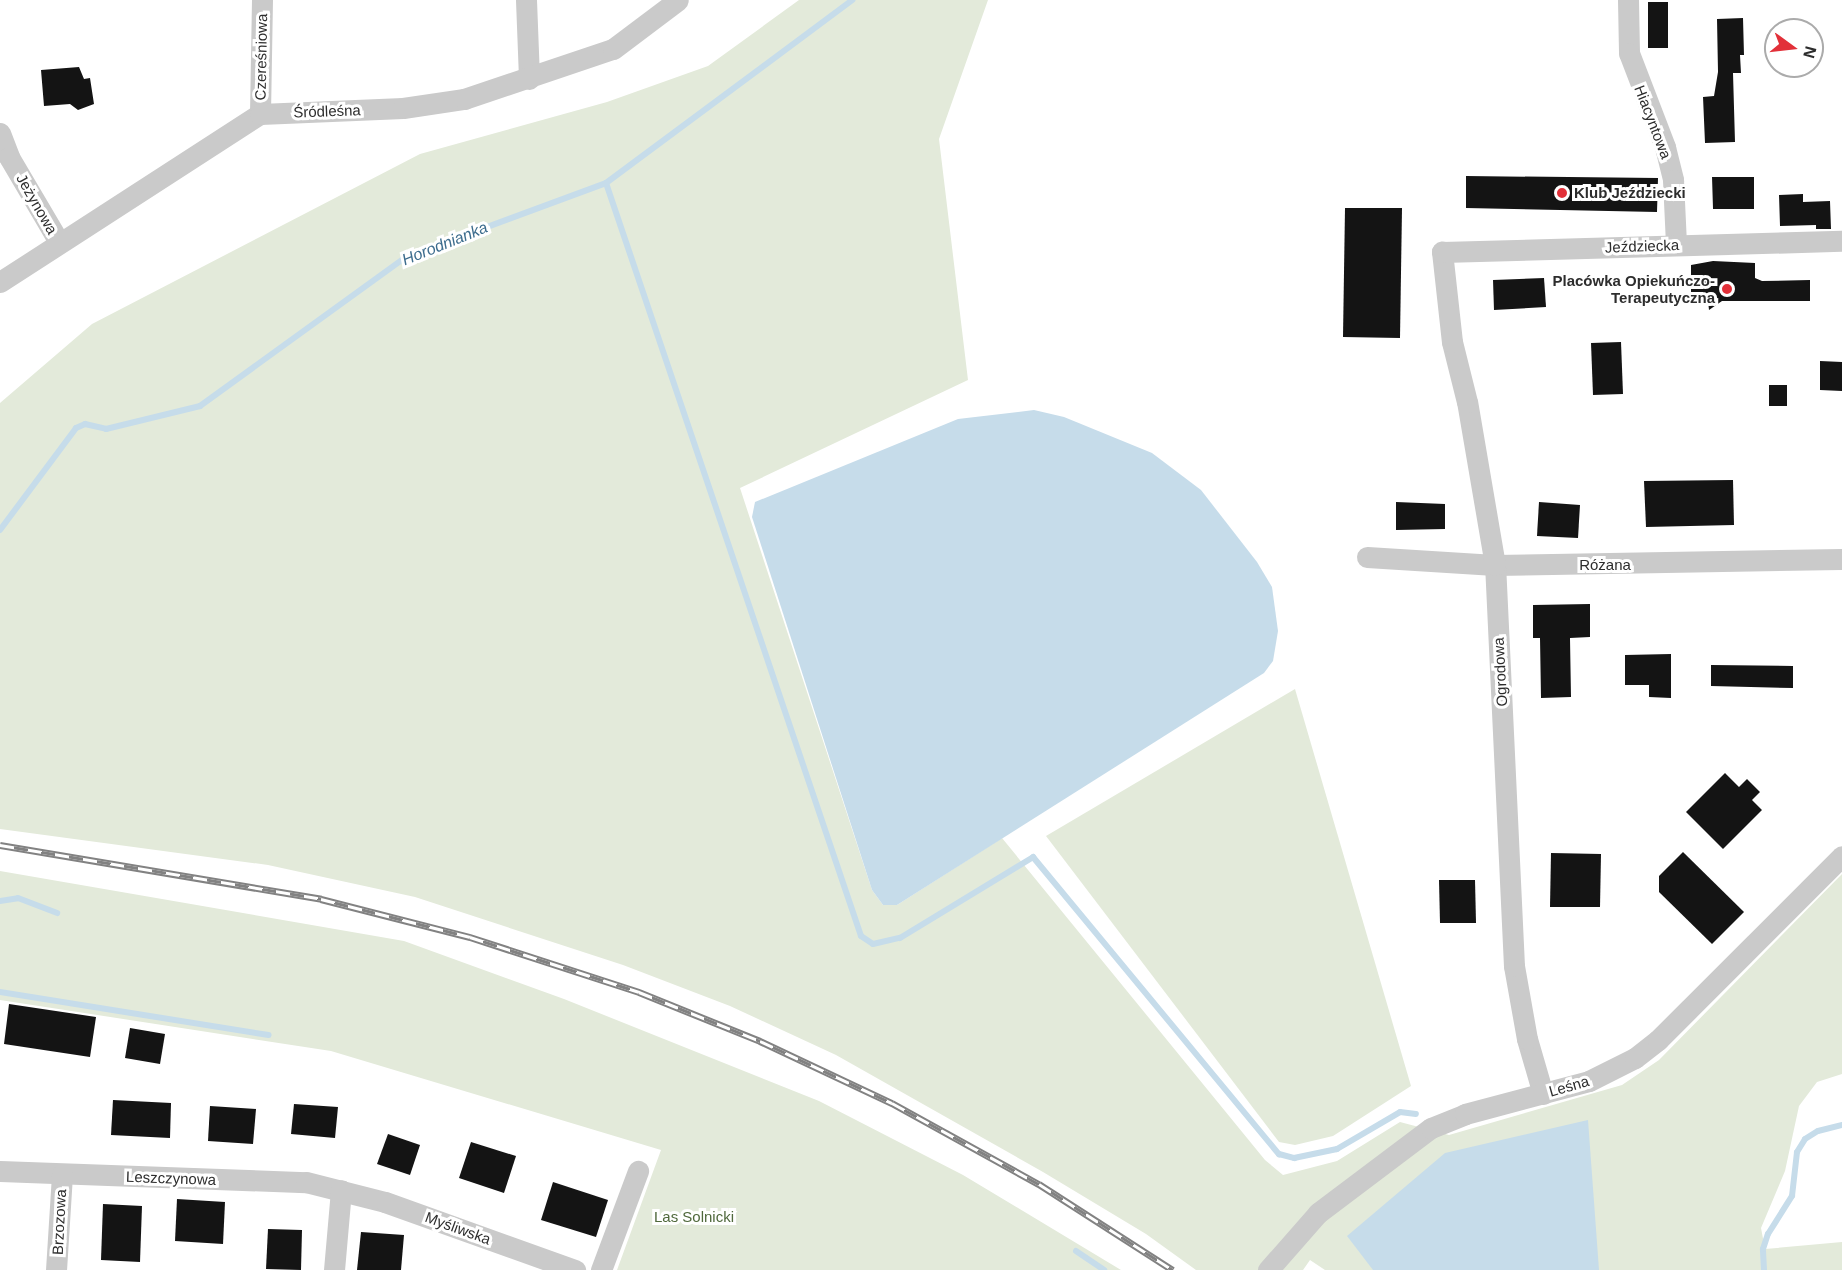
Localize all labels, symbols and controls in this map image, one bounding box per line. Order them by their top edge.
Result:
street label: Czereśniowa [251,13,271,101]
north arrow [1764,18,1824,78]
text: N [1800,44,1820,60]
street label: Hiacyntowa [1631,83,1675,161]
street label: Śródleśna [293,101,361,121]
street label: Jeżynowa [13,171,61,237]
place label: Klub Jeździecki [1574,184,1686,202]
marker: Klub Jeździecki [1555,186,1569,200]
water label: Horodnianka [399,218,491,270]
street label: Jeździecka [1605,236,1679,256]
place label: Placówka Opiekuńczo- Terapeutyczna [1552,271,1715,306]
marker: Placówka Opiekuńczo- Terapeutyczna [1720,282,1734,296]
street label: Różana [1579,556,1631,574]
street label: Ogrodowa [1489,637,1511,707]
street label: Leśna [1547,1072,1591,1100]
street label: Leszczynowa [126,1167,216,1189]
street label: Brzozowa [48,1189,70,1255]
street label: Myśliwska [423,1208,493,1248]
park label: Las Solnicki [654,1208,734,1226]

